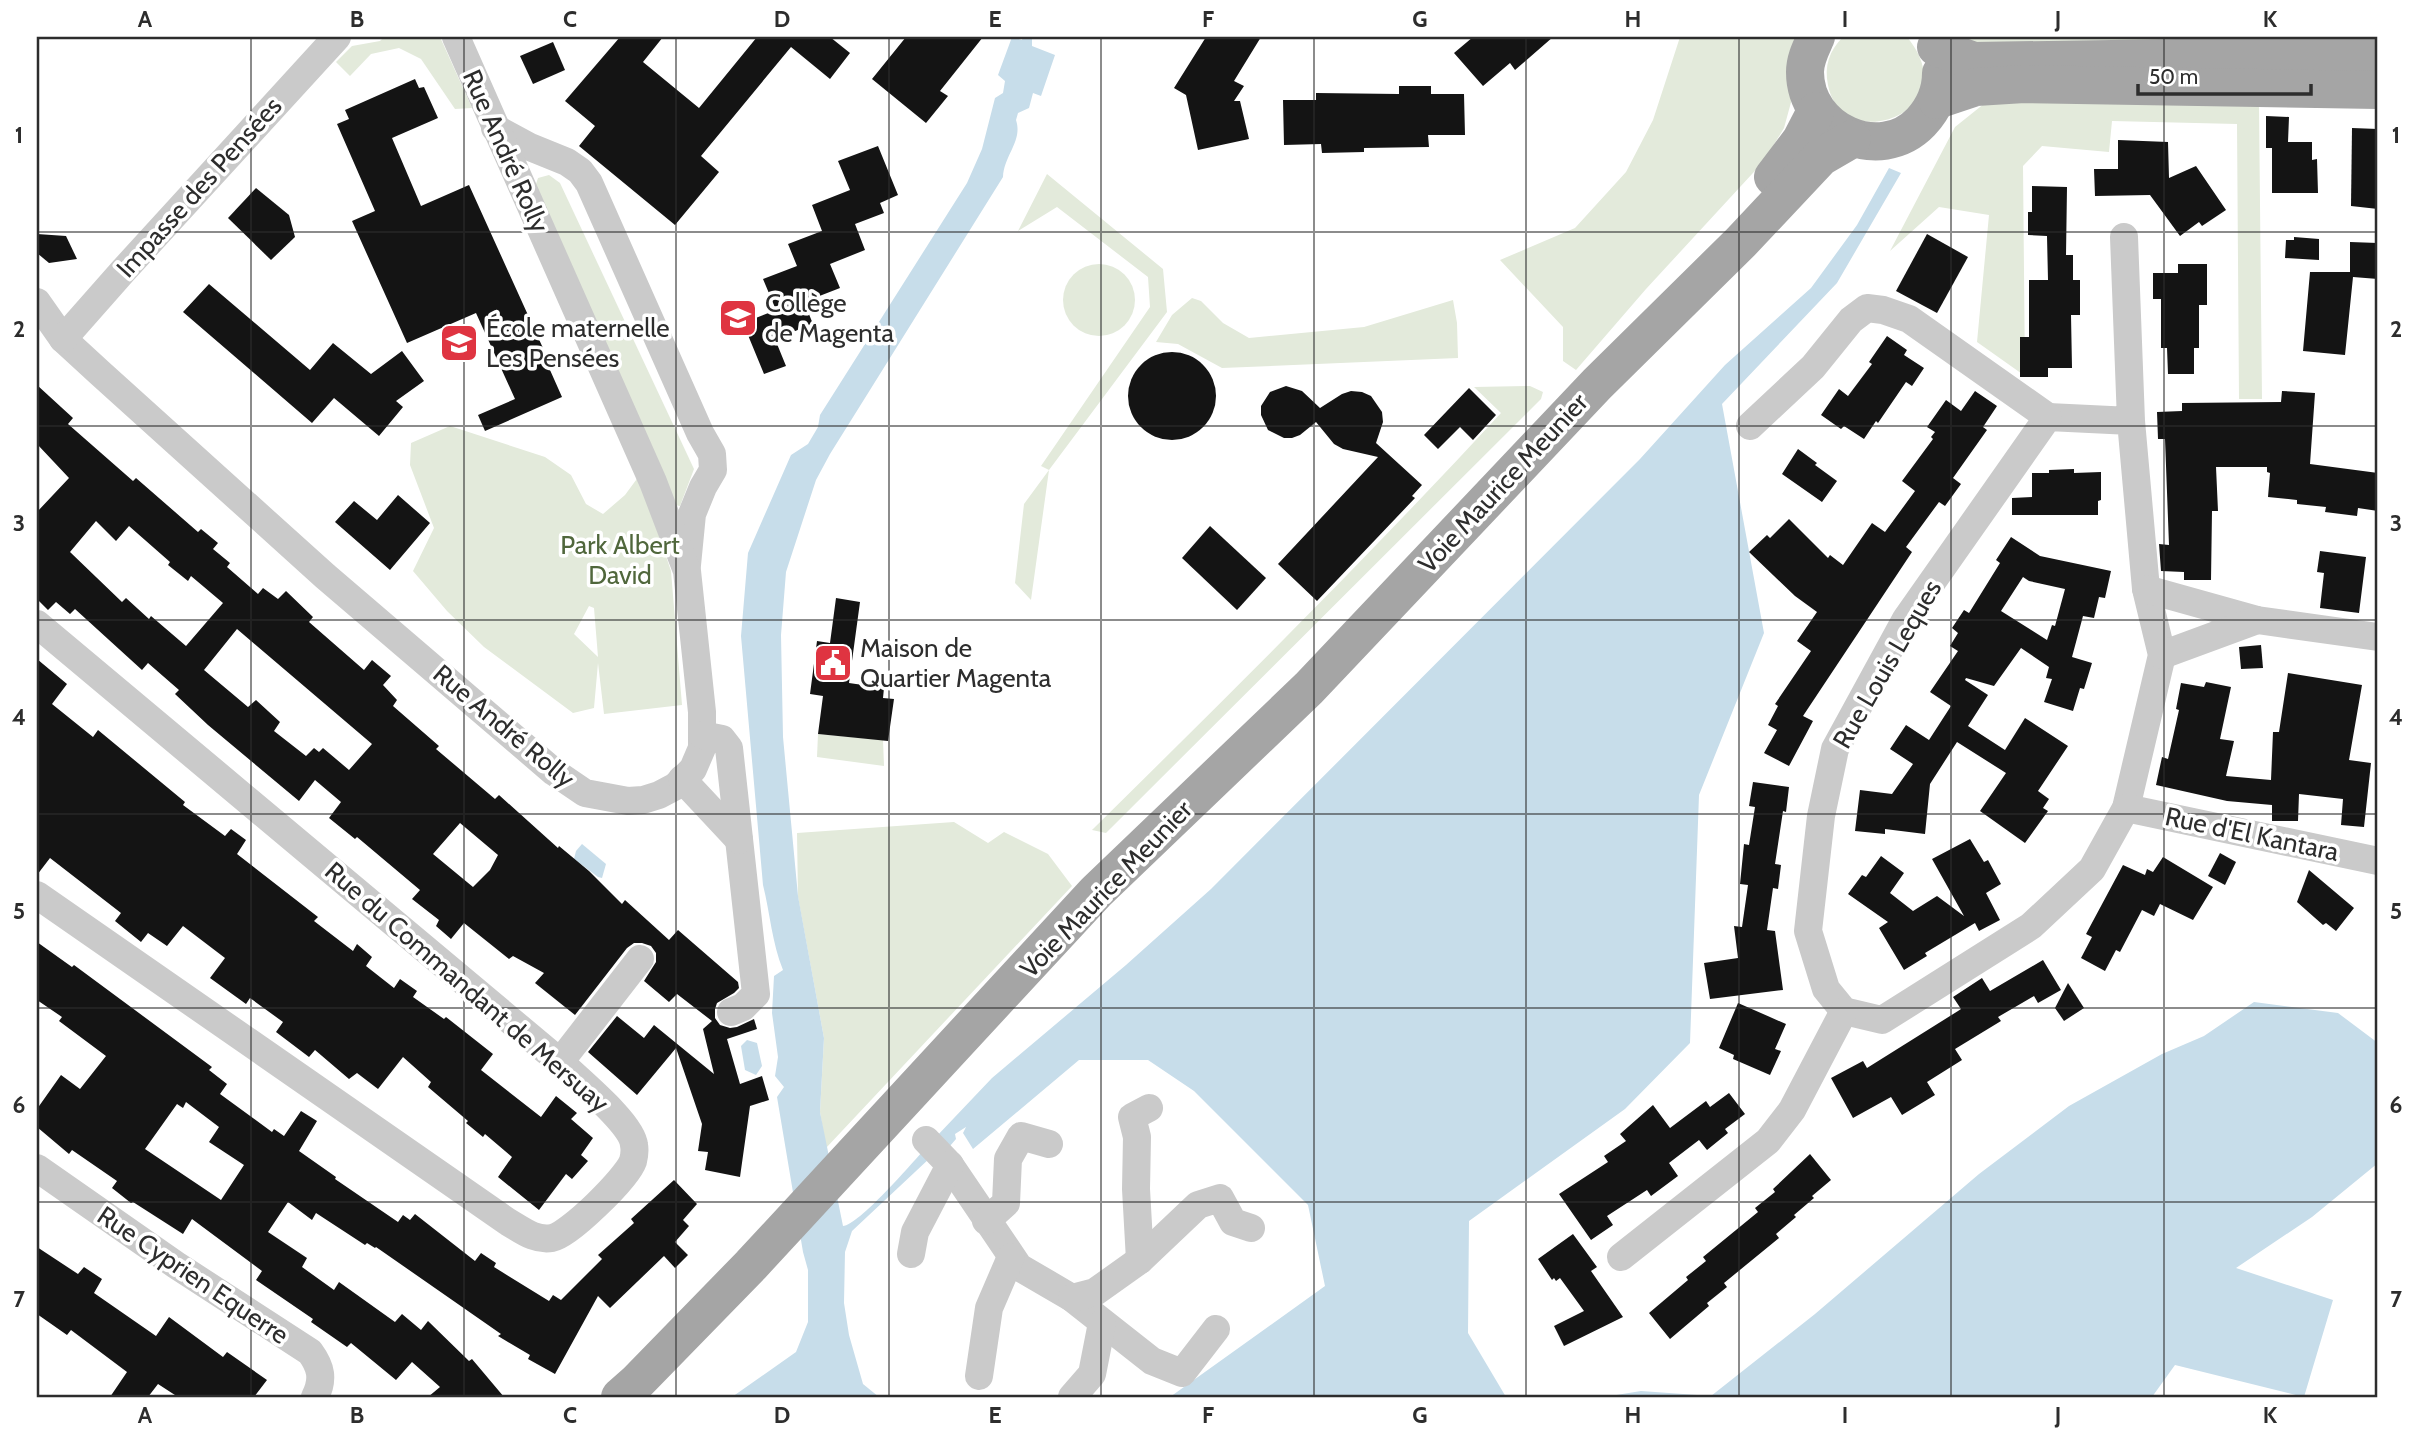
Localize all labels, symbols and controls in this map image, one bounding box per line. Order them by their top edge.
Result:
text: A [138,5,153,33]
text: B [350,5,364,33]
text: C [563,5,577,33]
text: D [774,5,790,33]
text: E [988,5,1002,33]
text: F [1202,5,1214,33]
text: G [1412,5,1428,33]
text: H [1625,5,1641,33]
text: I [1842,5,1848,33]
text: J [2054,5,2061,33]
text: K [2263,5,2278,33]
scale bar [2138,52,2312,96]
text: 50 m [2149,64,2198,89]
street label: Rue André Rolly [456,65,556,237]
street label: Impasse des Pensées [110,90,289,284]
text: 1 [15,121,23,149]
text: 1 [2392,121,2400,149]
place label: Collège de Magenta [765,287,894,349]
school or university icon: Collège de Magenta [717,297,759,339]
place label: École maternelle Les Pensées [486,312,670,374]
text: 2 [13,315,25,343]
text: 2 [2390,315,2402,343]
school or university icon: École maternelle Les Pensées [438,322,480,364]
street label: Voie Maurice Meunier [1411,386,1595,580]
text: 3 [13,509,25,537]
text: 3 [2390,509,2402,537]
park label: Park Albert David [560,529,680,591]
street label: Rue Louis Leques [1826,574,1948,754]
place label: Maison de Quartier Magenta [860,632,1052,694]
public building icon: Maison de Quartier Magenta [812,642,854,684]
street label: Rue André Rolly [427,658,581,794]
text: 4 [12,703,26,731]
text: 4 [2389,703,2403,731]
street label: Voie Maurice Meunier [1013,793,1199,984]
street label: Rue d'El Kantara [2162,800,2342,868]
street label: Rue du Commandant de Mersuay [318,855,616,1119]
text: 5 [13,897,25,925]
text: 5 [2390,897,2402,925]
text: 6 [13,1091,25,1119]
text: 6 [2390,1091,2402,1119]
street label: Rue Cyprien Equerre [91,1199,295,1351]
text: 7 [13,1285,25,1313]
text: 7 [2390,1285,2402,1313]
text: A [138,1401,153,1429]
text: B [350,1401,364,1429]
text: C [563,1401,577,1429]
text: D [774,1401,790,1429]
text: E [988,1401,1002,1429]
text: F [1202,1401,1214,1429]
text: G [1412,1401,1428,1429]
text: H [1625,1401,1641,1429]
text: I [1842,1401,1848,1429]
text: J [2054,1401,2061,1429]
text: K [2263,1401,2278,1429]

